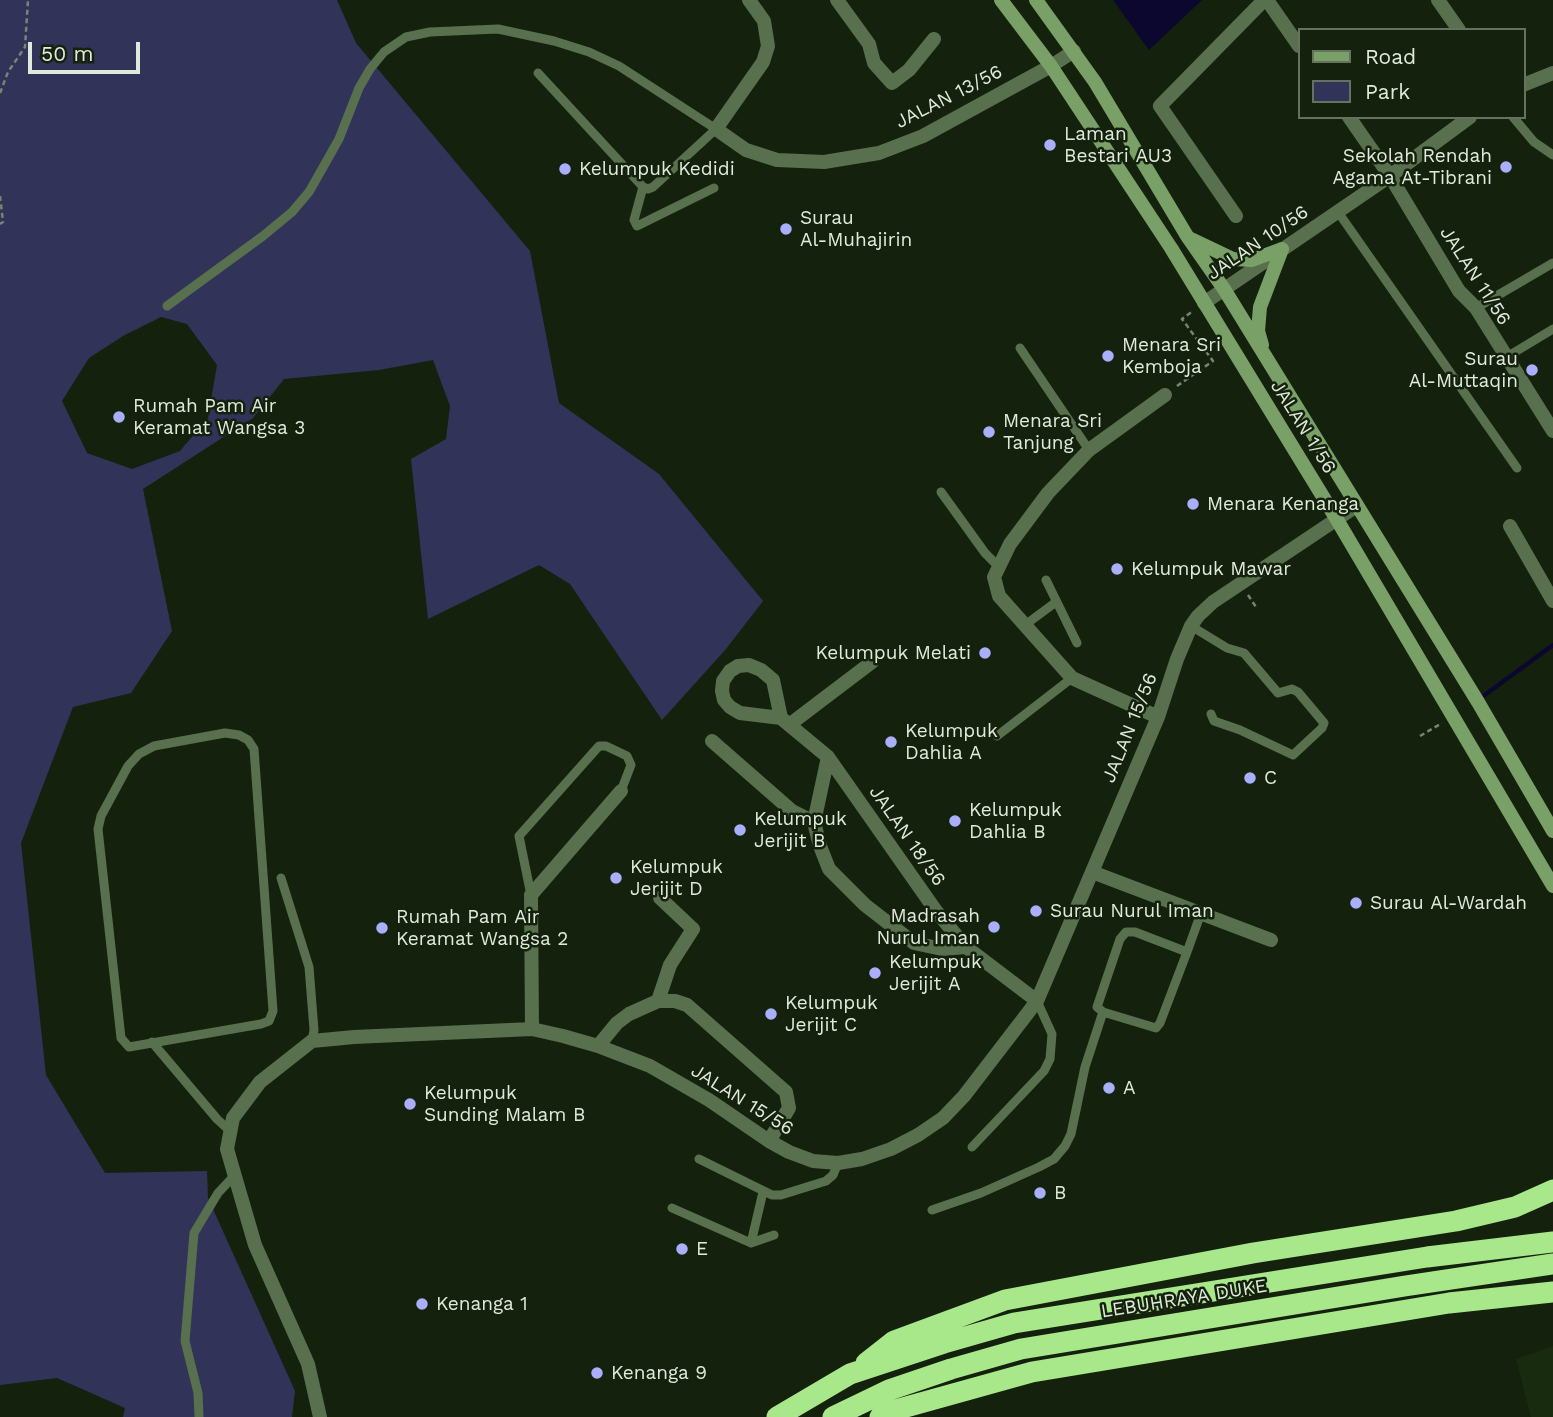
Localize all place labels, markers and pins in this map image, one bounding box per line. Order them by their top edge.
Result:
place label: Laman Bestari AU3 [1064,123,1172,167]
marker: Laman Bestari AU3 [1042,137,1058,153]
place label: Sekolah Rendah Agama At-Tibrani [1333,145,1492,189]
place label: Kelumpuk Kedidi [579,158,735,180]
marker: Sekolah Rendah Agama At-Tibrani [1498,159,1514,175]
marker: Kelumpuk Kedidi [557,161,573,177]
place label: Surau Al-Muhajirin [800,207,912,251]
marker: Surau Al-Muhajirin [778,221,794,237]
place label: Menara Sri Kemboja [1122,334,1221,378]
marker: Menara Sri Kemboja [1100,348,1116,364]
place label: Surau Al-Muttaqin [1409,348,1518,392]
marker: Surau Al-Muttaqin [1524,362,1540,378]
place label: Rumah Pam Air Keramat Wangsa 3 [133,395,305,439]
marker: Rumah Pam Air Keramat Wangsa 3 [111,409,127,425]
place label: Menara Sri Tanjung [1003,410,1102,454]
marker: Menara Sri Tanjung [981,424,997,440]
place label: Menara Kenanga [1207,493,1359,515]
marker: Menara Kenanga [1185,496,1201,512]
place label: Kelumpuk Mawar [1131,558,1291,580]
marker: Kelumpuk Mawar [1109,561,1125,577]
place label: Kelumpuk Melati [816,642,971,664]
marker: Kelumpuk Melati [977,645,993,661]
place label: Kelumpuk Dahlia A [905,720,998,764]
marker: Kelumpuk Dahlia A [883,734,899,750]
place label: C [1264,767,1277,789]
marker: C [1242,770,1258,786]
place label: Kelumpuk Dahlia B [969,799,1062,843]
place label: Kelumpuk Jerijit B [754,808,847,852]
marker: Kelumpuk Dahlia B [947,813,963,829]
marker: Kelumpuk Jerijit B [732,822,748,838]
place label: Kelumpuk Jerijit D [630,856,723,900]
marker: Kelumpuk Jerijit D [608,870,624,886]
place label: Surau Al-Wardah [1370,892,1527,914]
marker: Surau Al-Wardah [1348,895,1364,911]
place label: Surau Nurul Iman [1050,900,1214,922]
marker: Surau Nurul Iman [1028,903,1044,919]
place label: Madrasah Nurul Iman [877,905,980,949]
place label: Rumah Pam Air Keramat Wangsa 2 [396,906,568,950]
marker: Madrasah Nurul Iman [986,919,1002,935]
marker: Rumah Pam Air Keramat Wangsa 2 [374,920,390,936]
place label: Kelumpuk Jerijit A [889,951,982,995]
marker: Kelumpuk Jerijit A [867,965,883,981]
place label: Kelumpuk Jerijit C [785,992,878,1036]
marker: Kelumpuk Jerijit C [763,1006,779,1022]
place label: A [1123,1077,1136,1099]
marker: A [1101,1080,1117,1096]
place label: Kelumpuk Sunding Malam B [424,1082,585,1126]
marker: Kelumpuk Sunding Malam B [402,1096,418,1112]
place label: B [1054,1182,1066,1204]
marker: B [1032,1185,1048,1201]
place label: E [696,1238,708,1260]
marker: E [674,1241,690,1257]
place label: Kenanga 1 [436,1293,528,1315]
marker: Kenanga 1 [414,1296,430,1312]
place label: Kenanga 9 [611,1362,707,1384]
marker: Kenanga 9 [589,1365,605,1381]

